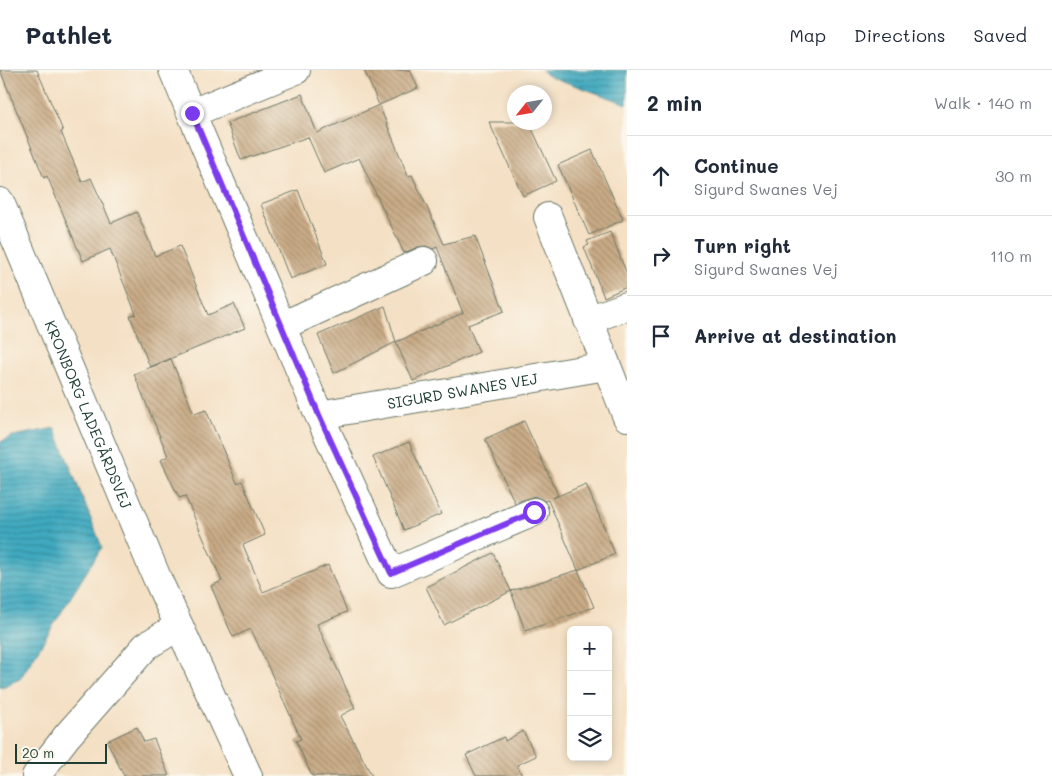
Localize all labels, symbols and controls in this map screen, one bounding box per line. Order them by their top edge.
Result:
text: Pathlet [25,19,112,50]
text: Map [789,23,826,47]
text: Directions [854,23,946,47]
text: Saved [974,23,1027,47]
north arrow [507,85,552,130]
text: 2 min [647,89,702,116]
text: Walk · 140 m [934,92,1032,113]
route end [181,102,204,125]
text: Continue [694,153,779,178]
icon: ahead [647,162,675,190]
text: 30 m [995,165,1032,186]
text: Sigurd Swanes Vej [694,178,838,199]
text: Turn right [694,233,791,258]
icon: right [647,242,675,270]
text: 110 m [990,245,1032,266]
text: Sigurd Swanes Vej [694,258,838,279]
street label: KRONBORG LADEGÅRDSVEJ [40,317,137,512]
icon: arrive [647,322,675,350]
text: Arrive at destination [694,323,897,348]
street label: SIGURD SWANES VEJ [386,368,540,413]
route start [523,501,546,524]
map controls [567,626,612,761]
button: + [567,626,612,671]
button: − [567,671,612,716]
button: layers [567,716,612,761]
scale bar [15,741,108,764]
text: 20 m [22,743,54,762]

